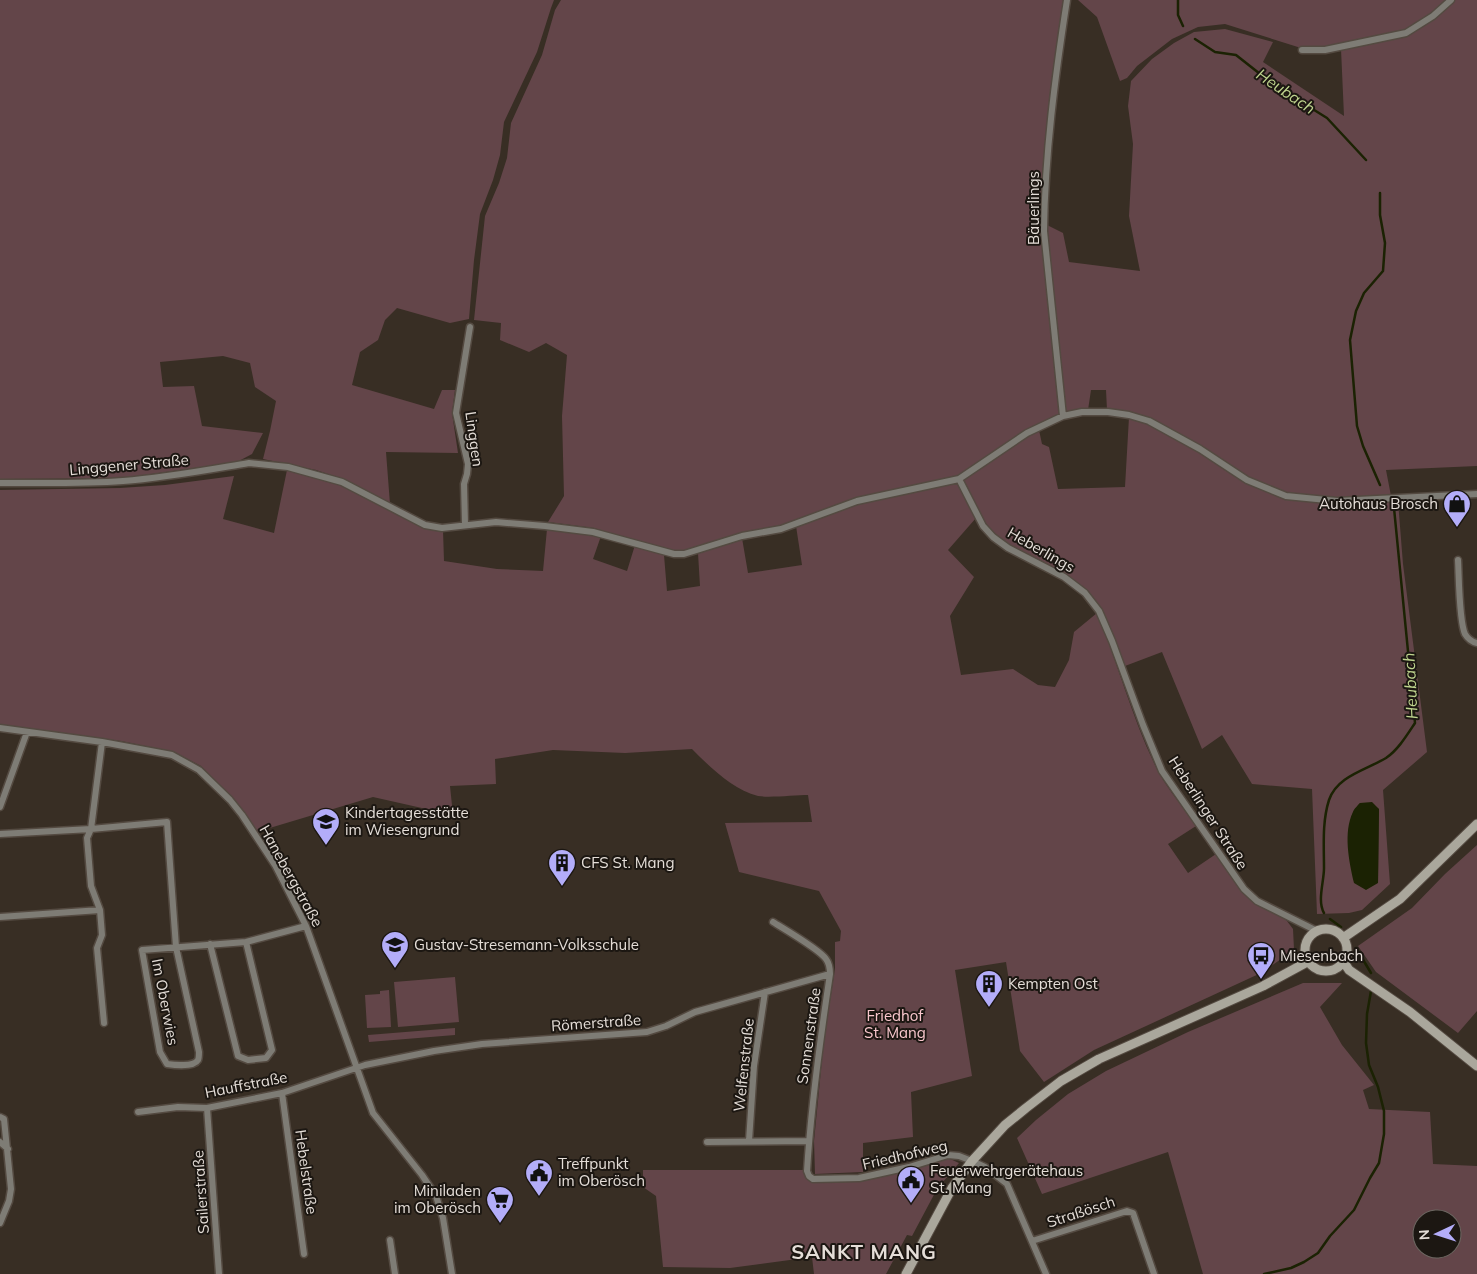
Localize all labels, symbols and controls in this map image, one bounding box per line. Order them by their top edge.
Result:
water label: Heubach [1253,64,1319,118]
street label: Bäuerlings [1024,171,1043,245]
street label: Linggen [461,410,488,468]
street label: Linggener Straße [68,450,189,479]
shop icon: Autohaus Brosch [1442,489,1472,528]
place label: Autohaus Brosch [1319,494,1438,513]
street label: Heberlings [1004,523,1078,576]
water label: Heubach [1398,652,1422,720]
street label: Heberlinger Straße [1165,752,1252,873]
place label: Kindertagesstätte im Wiesengrund [345,803,469,839]
school or university icon: Kindertagesstätte im Wiesengrund [311,807,341,846]
street label: Hanebergstraße [256,821,327,930]
building icon: CFS St. Mang [547,848,577,887]
place label: CFS St. Mang [581,853,674,872]
school or university icon: Gustav-Stresemann-Volksschule [380,930,410,969]
place label: Gustav-Stresemann-Volksschule [414,935,639,954]
bus stop icon: Miesenbach [1246,941,1276,980]
place label: Miesenbach [1280,946,1363,965]
street label: Im Oberwies [148,957,183,1047]
building icon: Kempten Ost [974,969,1004,1008]
place label: Kempten Ost [1008,974,1098,993]
street label: Sonnenstraße [792,987,825,1085]
park label: Friedhof St. Mang [864,1006,926,1042]
street label: Römerstraße [550,1010,642,1035]
street label: Welfenstraße [729,1017,758,1113]
street label: Hauffstraße [203,1067,289,1102]
street label: Hebelstraße [291,1128,322,1215]
street label: Friedhofweg [860,1135,949,1174]
street label: Sailerstraße [188,1150,213,1234]
place label: Treffpunkt im Oberösch [558,1154,645,1190]
public building icon: Treffpunkt im Oberösch [524,1158,554,1197]
place label: Feuerwehrgerätehaus St. Mang [930,1161,1083,1197]
public building icon: Feuerwehrgerätehaus St. Mang [896,1165,926,1204]
place label: Miniladen im Oberösch [394,1181,481,1217]
supermarket icon: Miniladen im Oberösch [485,1185,515,1224]
street label: Straßösch [1044,1192,1117,1231]
north arrow [1412,1209,1462,1259]
text: N [1415,1229,1433,1241]
district label: SANKT MANG [791,1239,937,1264]

